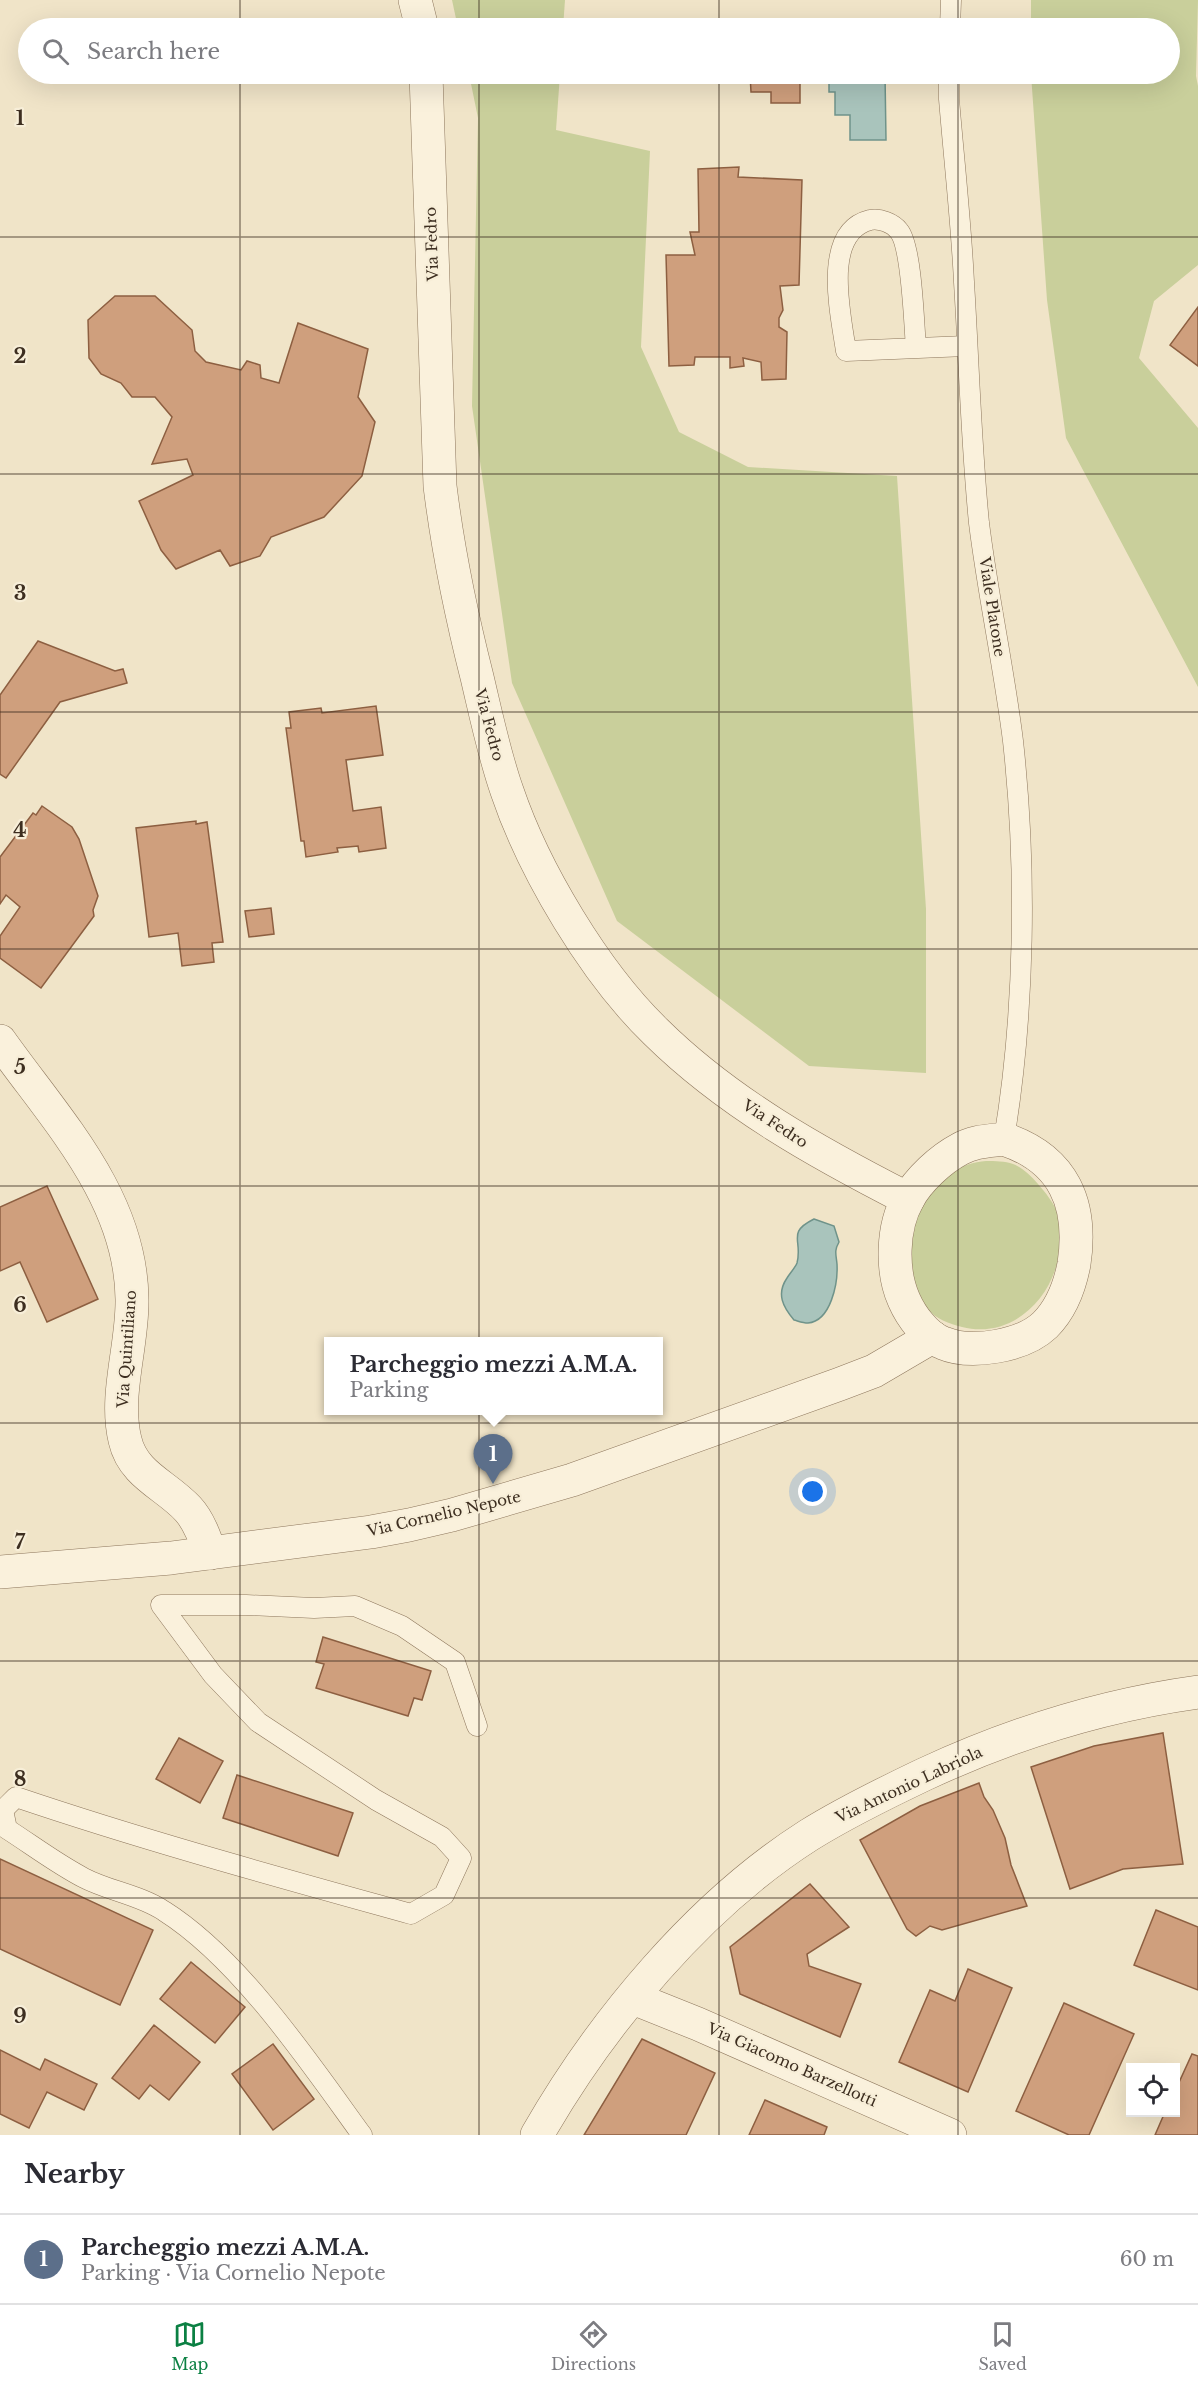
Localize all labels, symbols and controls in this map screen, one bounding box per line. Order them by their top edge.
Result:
search box [18,18,1180,84]
icon: search [39,35,72,68]
text: Search here [87,38,220,65]
text: 1 [16,106,25,130]
street label: Via Fedro [421,206,442,282]
text: 2 [13,344,27,368]
street label: Viale Platone [975,555,1010,658]
text: 3 [14,581,26,605]
street label: Via Fedro [470,686,508,763]
text: 4 [13,818,27,842]
text: 5 [14,1055,26,1079]
street label: Via Fedro [738,1095,812,1152]
street label: Via Quintiliano [113,1289,140,1410]
text: 6 [13,1293,27,1317]
popup [324,1337,663,1415]
text: Parcheggio mezzi A.M.A. [349,1351,638,1378]
text: Parking [349,1378,428,1402]
pin: 1 [474,1434,512,1484]
your location [798,1477,827,1506]
street label: Via Cornelio Nepote [364,1487,523,1541]
text: 7 [15,1530,26,1554]
street label: Via Antonio Labriola [831,1742,986,1827]
text: 8 [14,1767,26,1791]
text: 9 [13,2004,27,2028]
street label: Via Giacomo Barzellotti [704,2018,880,2111]
map controls [1126,2063,1180,2117]
button: locate [1126,2063,1180,2117]
text: Nearby [24,2158,125,2190]
text: Parcheggio mezzi A.M.A. [81,2234,369,2261]
text: 1 [39,2247,48,2271]
text: 60 m [1120,2247,1174,2271]
text: Parking · Via Cornelio Nepote [81,2261,386,2285]
tab: Map [171,2318,208,2374]
tab: Directions [551,2318,636,2374]
tab: Saved [978,2318,1027,2374]

